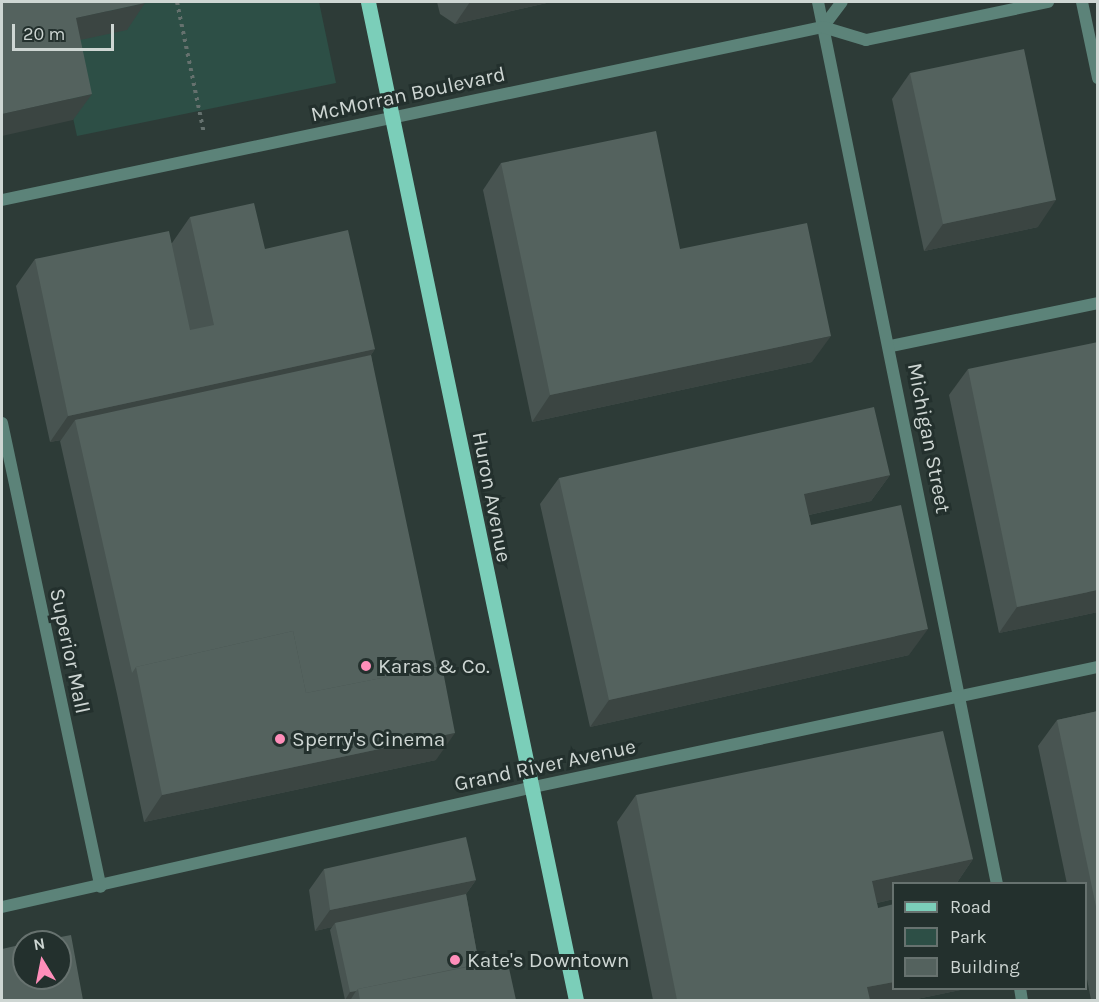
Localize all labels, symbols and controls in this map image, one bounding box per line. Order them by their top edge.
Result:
scale bar [15,12,117,50]
text: 20 m [23,23,65,45]
street label: McMorran Boulevard [308,61,508,127]
street label: Michigan Street [902,361,956,515]
street label: Huron Avenue [467,430,517,564]
street label: Superior Mall [44,586,96,716]
place label: Karas & Co. [378,653,490,679]
marker: Karas & Co. [359,659,373,673]
place label: Sperry's Cinema [292,726,445,752]
marker: Sperry's Cinema [273,732,287,746]
street label: Grand River Avenue [452,733,638,797]
legend [892,882,1087,990]
text: Road [950,896,991,918]
text: Park [950,926,987,948]
north arrow [12,930,72,990]
text: N [32,933,46,954]
place label: Kate's Downtown [467,947,629,973]
marker: Kate's Downtown [448,953,462,967]
text: Building [950,956,1020,978]

